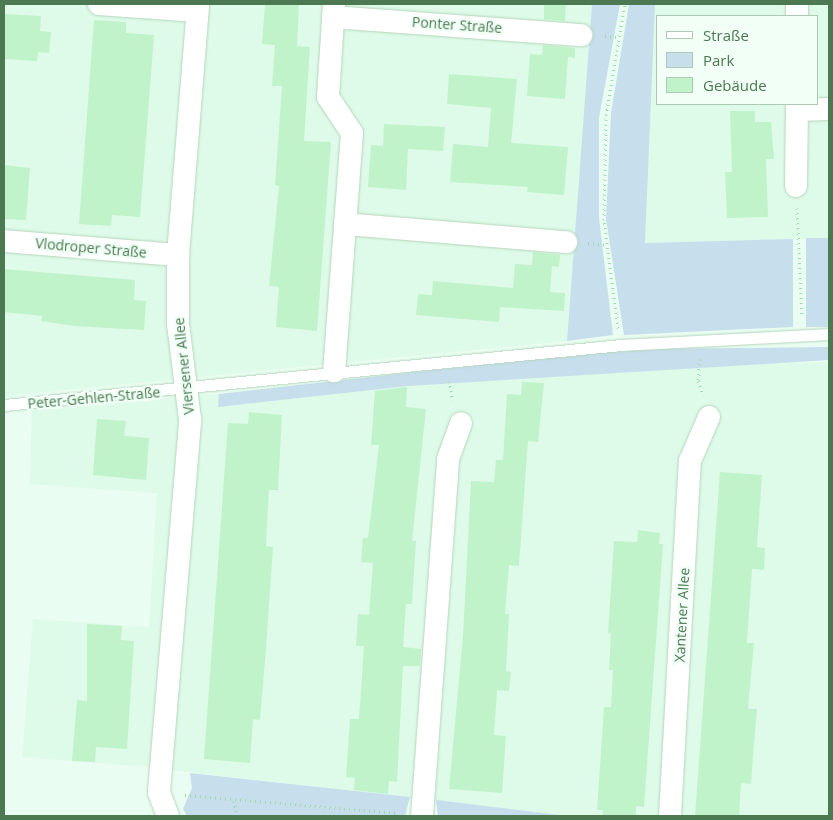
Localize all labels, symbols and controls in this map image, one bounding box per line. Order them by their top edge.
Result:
street label: Ponter Straße [411,13,503,37]
legend [656,15,818,105]
text: Straße [703,25,749,45]
text: Park [703,50,734,70]
text: Gebäude [703,75,767,95]
street label: Vlodroper Straße [35,235,147,261]
street label: Viersener Allee [171,317,197,415]
street label: Peter-Gehlen-Straße [27,384,161,412]
street label: Xantener Allee [671,567,693,663]

